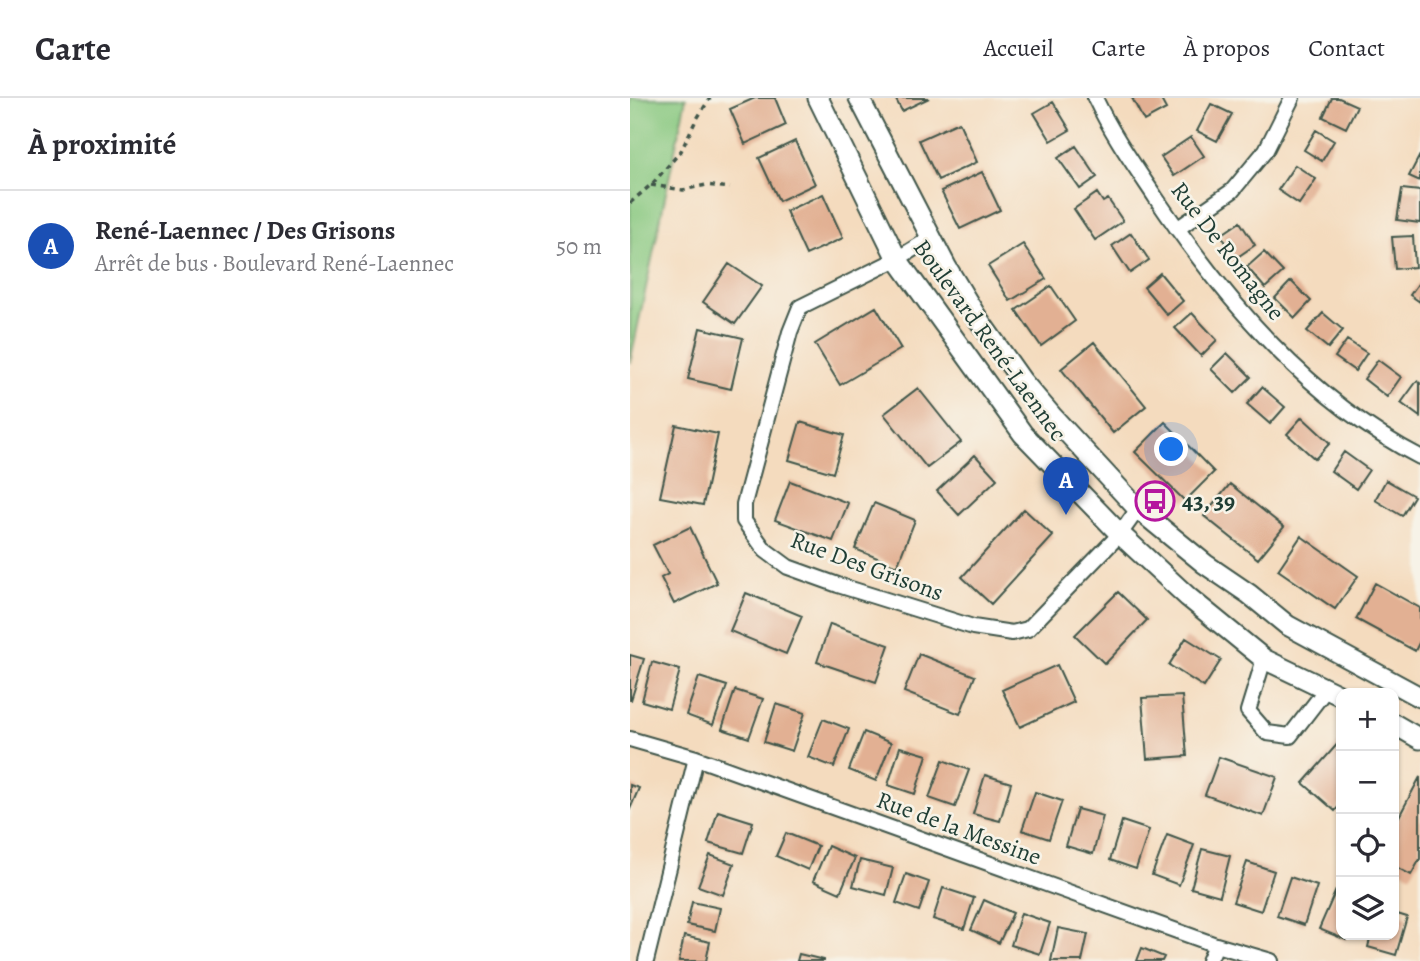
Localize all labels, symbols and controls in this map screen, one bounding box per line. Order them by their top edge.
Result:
text: Carte [35,26,111,71]
text: Accueil [983,32,1053,64]
text: Carte [1091,32,1146,64]
text: À propos [1184,32,1270,64]
text: Contact [1308,32,1385,64]
text: À proximité [28,124,176,164]
street label: Rue De Romagne [1164,175,1292,327]
text: René-Laennec / Des Grisons [95,213,395,248]
text: A [44,231,58,262]
text: 50 m [556,231,602,262]
street label: Boulevard René-Laennec [906,233,1074,447]
text: Arrêt de bus · Boulevard René-Laennec [95,248,454,279]
your location [1154,432,1188,466]
pin: A [1043,457,1089,515]
bus stop icon: 43, 39 [1134,480,1176,522]
place label: 43, 39 [1182,485,1235,517]
street label: Rue Des Grisons [786,524,948,608]
map controls [1336,688,1399,940]
button: + [1336,688,1399,751]
button: − [1336,751,1399,814]
street label: Rue de la Messine [872,783,1046,873]
button: locate [1336,814,1399,877]
button: layers [1336,877,1399,940]

